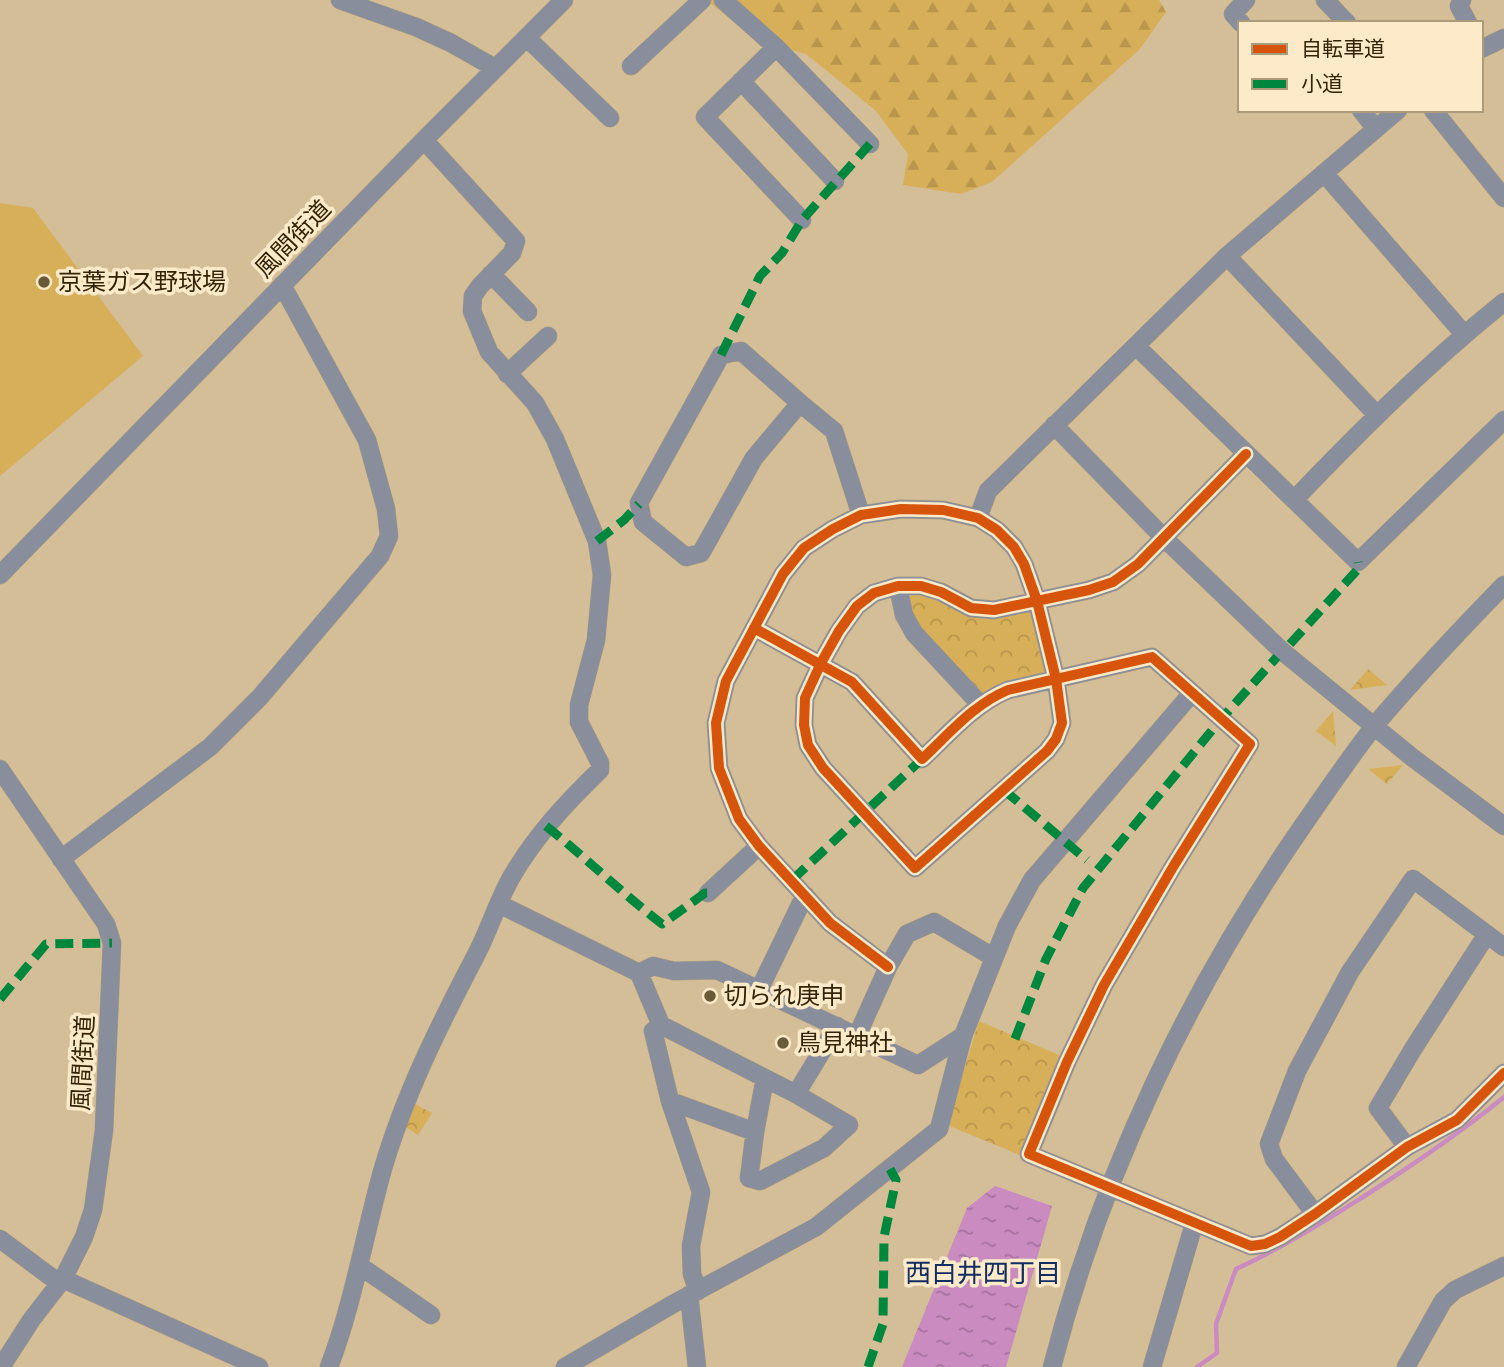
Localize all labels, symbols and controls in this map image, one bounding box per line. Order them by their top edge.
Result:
legend [1238,21,1483,112]
text: 自転車道 [1301,34,1385,62]
text: 小道 [1301,69,1343,97]
street label: 風間街道 [247,193,337,284]
place label: 京葉ガス野球場 [58,265,226,297]
marker: 京葉ガス野球場 [36,274,52,290]
place label: 切られ庚申 [724,979,844,1011]
marker: 切られ庚申 [702,988,718,1004]
street label: 風間街道 [64,1014,100,1112]
place label: 鳥見神社 [797,1026,893,1058]
marker: 鳥見神社 [775,1035,791,1051]
district label: 西白井四丁目 [905,1255,1061,1289]

